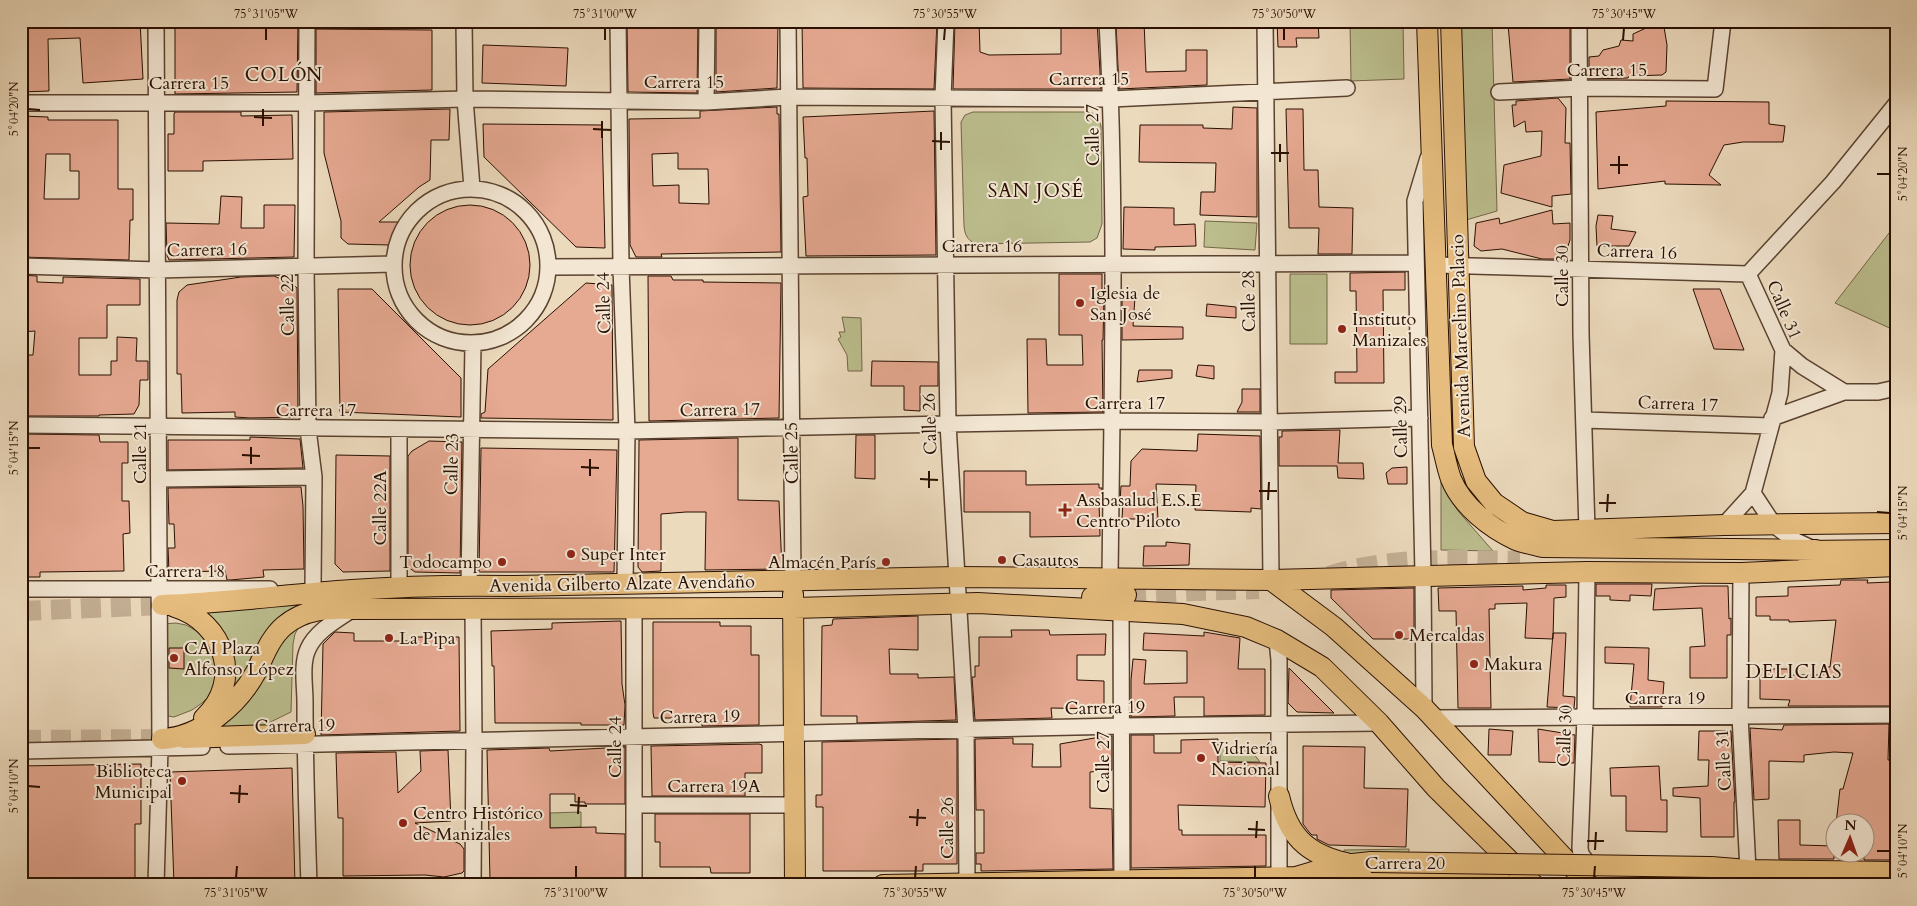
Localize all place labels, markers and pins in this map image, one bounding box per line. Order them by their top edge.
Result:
place label: Iglesia de San José [1090,281,1160,327]
marker: Iglesia de San José [1074,297,1086,309]
place label: Instituto Manizales [1352,307,1427,353]
marker: Instituto Manizales [1336,323,1348,335]
place label: Assbasalud E.S.E Centro Piloto [1076,488,1201,534]
marker: Assbasalud E.S.E Centro Piloto [1058,503,1072,517]
place label: Super Inter [581,542,666,567]
marker: Super Inter [565,548,577,560]
place label: Casautos [1012,548,1079,573]
place label: Todocampo [399,550,492,575]
place label: Almacén París [768,550,876,575]
marker: Casautos [996,554,1008,566]
marker: Todocampo [496,556,508,568]
marker: Almacén París [880,556,892,568]
place label: Mercaldas [1409,623,1485,648]
place label: La Pipa [399,626,456,651]
marker: Mercaldas [1393,629,1405,641]
marker: La Pipa [383,632,395,644]
place label: CAI Plaza Alfonso López [184,636,294,682]
marker: CAI Plaza Alfonso López [168,652,180,664]
place label: Makura [1484,652,1543,677]
marker: Makura [1468,658,1480,670]
place label: Vidriería Nacional [1211,736,1280,782]
marker: Vidriería Nacional [1195,752,1207,764]
place label: Biblioteca Municipal [95,759,172,805]
marker: Biblioteca Municipal [176,775,188,787]
place label: Centro Histórico de Manizales [413,801,543,847]
marker: Centro Histórico de Manizales [397,817,409,829]

